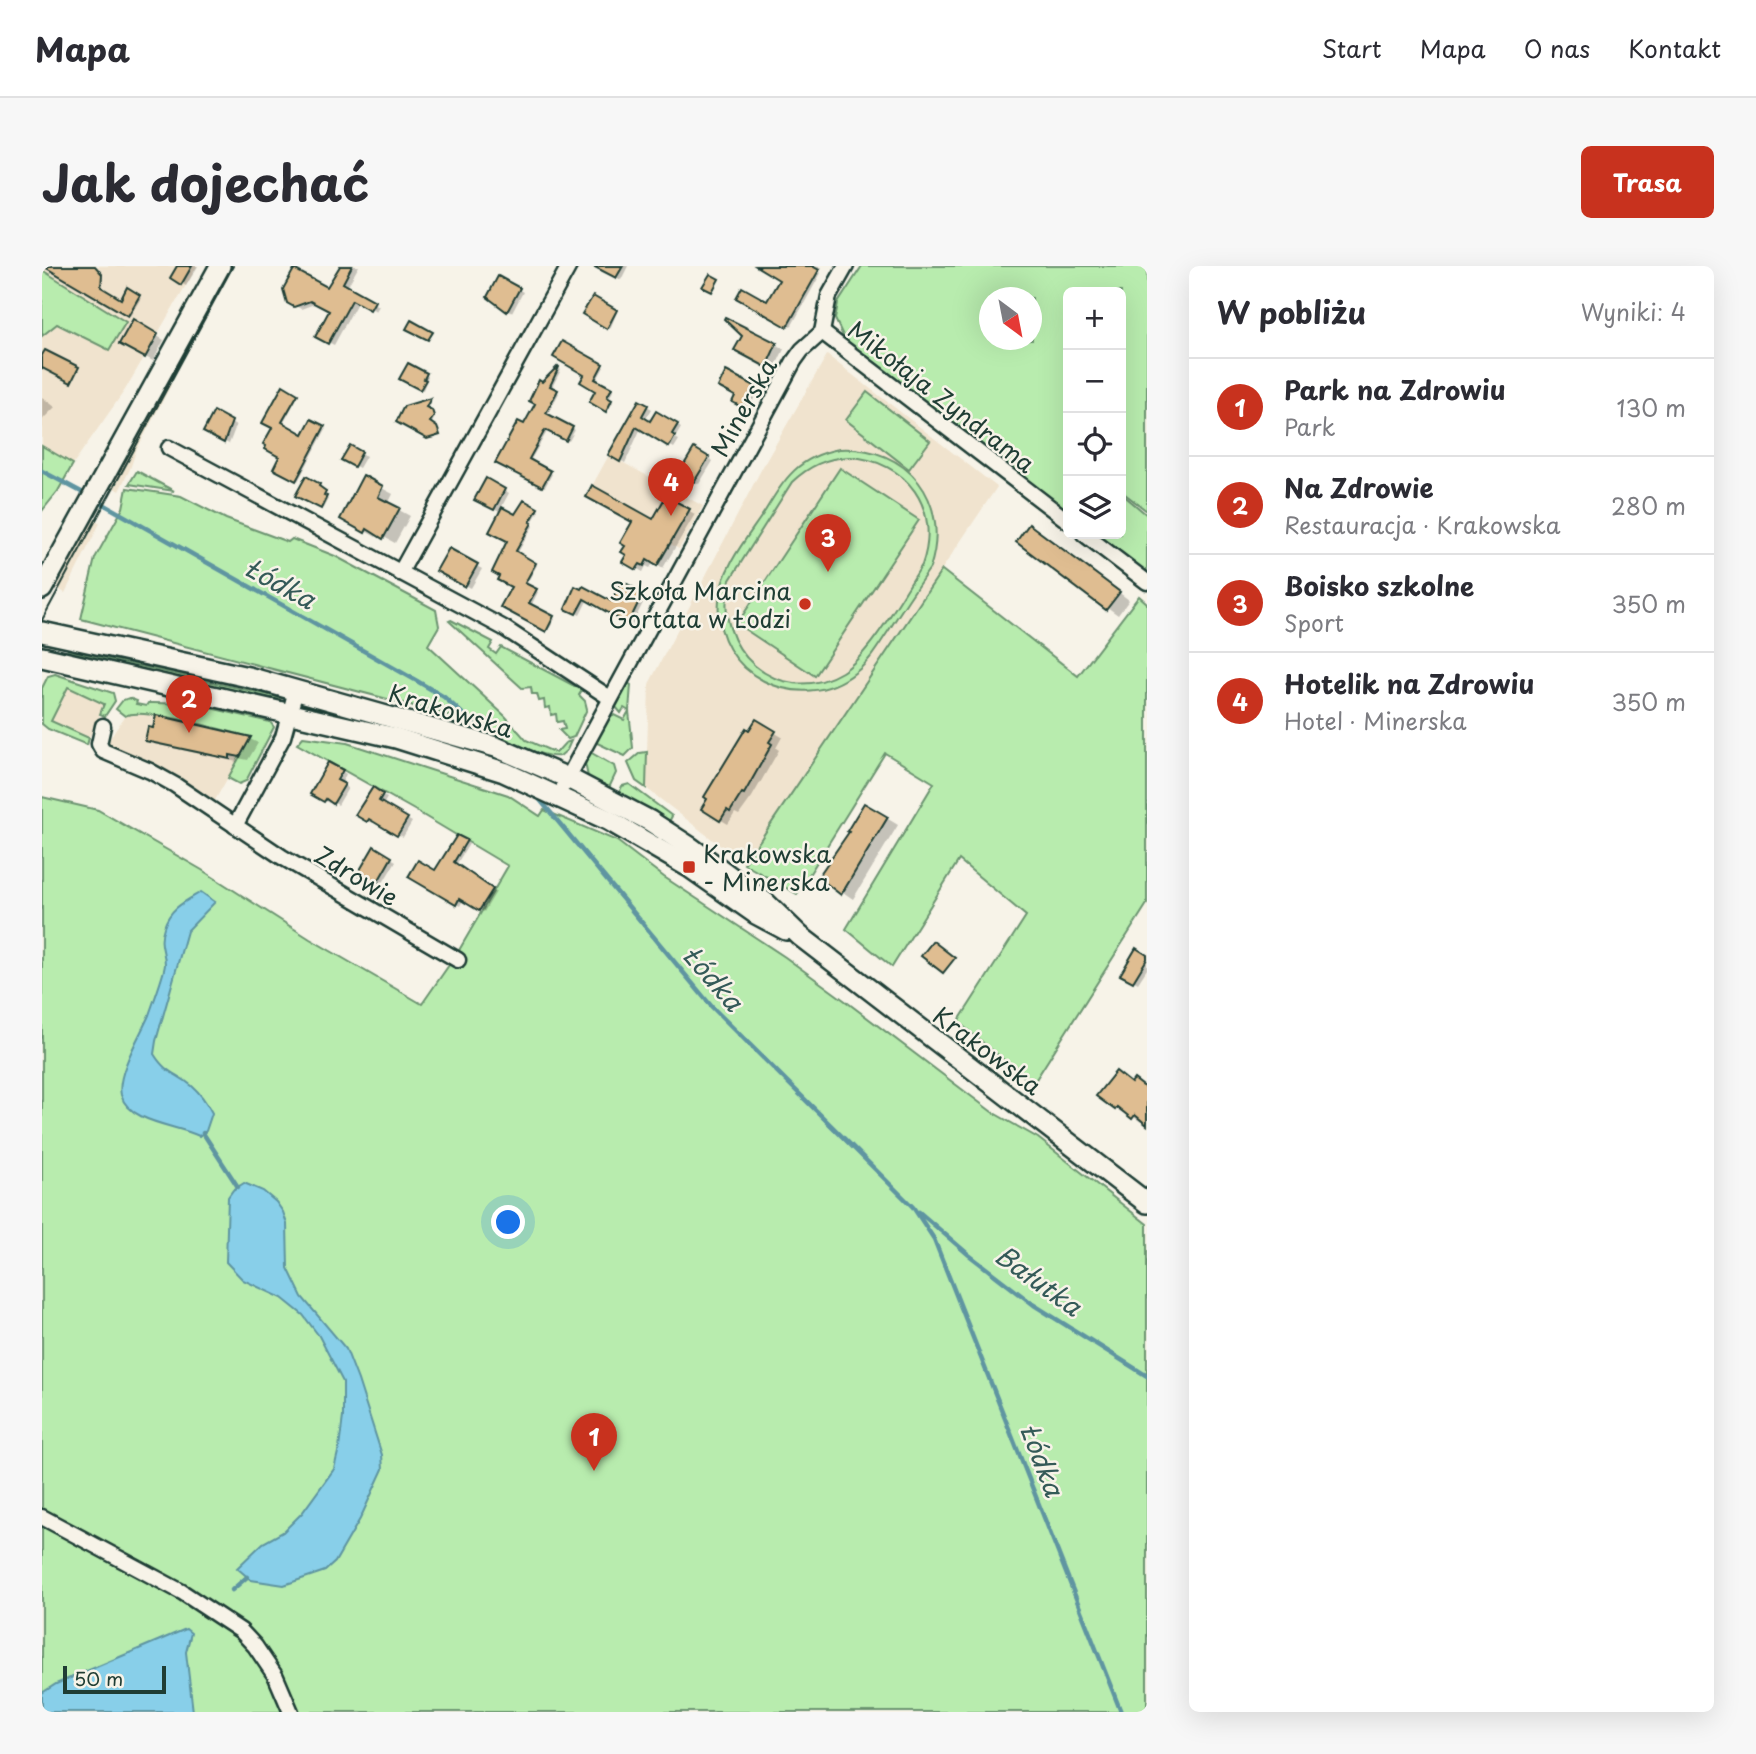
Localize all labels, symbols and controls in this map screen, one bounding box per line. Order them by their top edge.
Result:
text: Mapa [35,23,130,73]
text: Start [1322,30,1382,66]
text: Mapa [1420,30,1486,66]
text: O nas [1524,30,1590,66]
text: Kontakt [1628,30,1721,66]
text: Jak dojechać [42,145,369,219]
button: Trasa [1581,146,1714,218]
north arrow [979,287,1042,350]
map controls [1063,287,1126,539]
button: + [1063,287,1126,350]
text: W pobliżu [1217,289,1366,334]
text: Wyniki: 4 [1581,294,1686,329]
street label: Mikołaja Zyndrama [841,311,1043,481]
button: − [1063,350,1126,413]
street label: Minerska [701,351,785,463]
text: Park na Zdrowiu [1284,370,1506,409]
text: 1 [1235,390,1246,425]
text: 130 m [1616,390,1686,425]
text: Park [1284,409,1335,444]
button: locate [1063,413,1126,476]
pin: 4 [648,458,694,516]
text: Na Zdrowie [1284,468,1434,507]
button: layers [1063,476,1126,539]
text: 2 [1232,488,1248,523]
text: 280 m [1611,488,1686,523]
text: Restauracja · Krakowska [1284,507,1560,542]
pin: 3 [805,514,851,572]
water label: Łódka [239,548,324,618]
text: Boisko szkolne [1284,566,1474,605]
place label: Szkoła Marcina Gortata w Łodzi [608,572,792,636]
text: 3 [1232,586,1248,621]
text: 350 m [1611,586,1686,621]
marker: Szkoła Marcina Gortata w Łodzi [797,596,813,612]
text: Sport [1284,605,1344,640]
text: Hotelik na Zdrowiu [1284,664,1534,703]
street label: Krakowska [384,674,518,746]
pin: 2 [166,675,212,733]
text: 4 [1232,684,1248,719]
text: 350 m [1611,684,1686,719]
text: Hotel · Minerska [1284,703,1467,738]
place label: Krakowska - Minerska [703,835,831,899]
street label: Zdrowie [308,836,406,914]
marker: Krakowska - Minerska [681,859,697,875]
water label: Łódka [675,937,754,1019]
street label: Krakowska [926,997,1050,1103]
your location [491,1205,525,1239]
water label: Bałutka [988,1235,1091,1325]
pin: 1 [571,1413,617,1471]
water label: Łódka [1011,1418,1075,1502]
scale bar [63,1663,166,1695]
text: 50 m [74,1664,123,1692]

